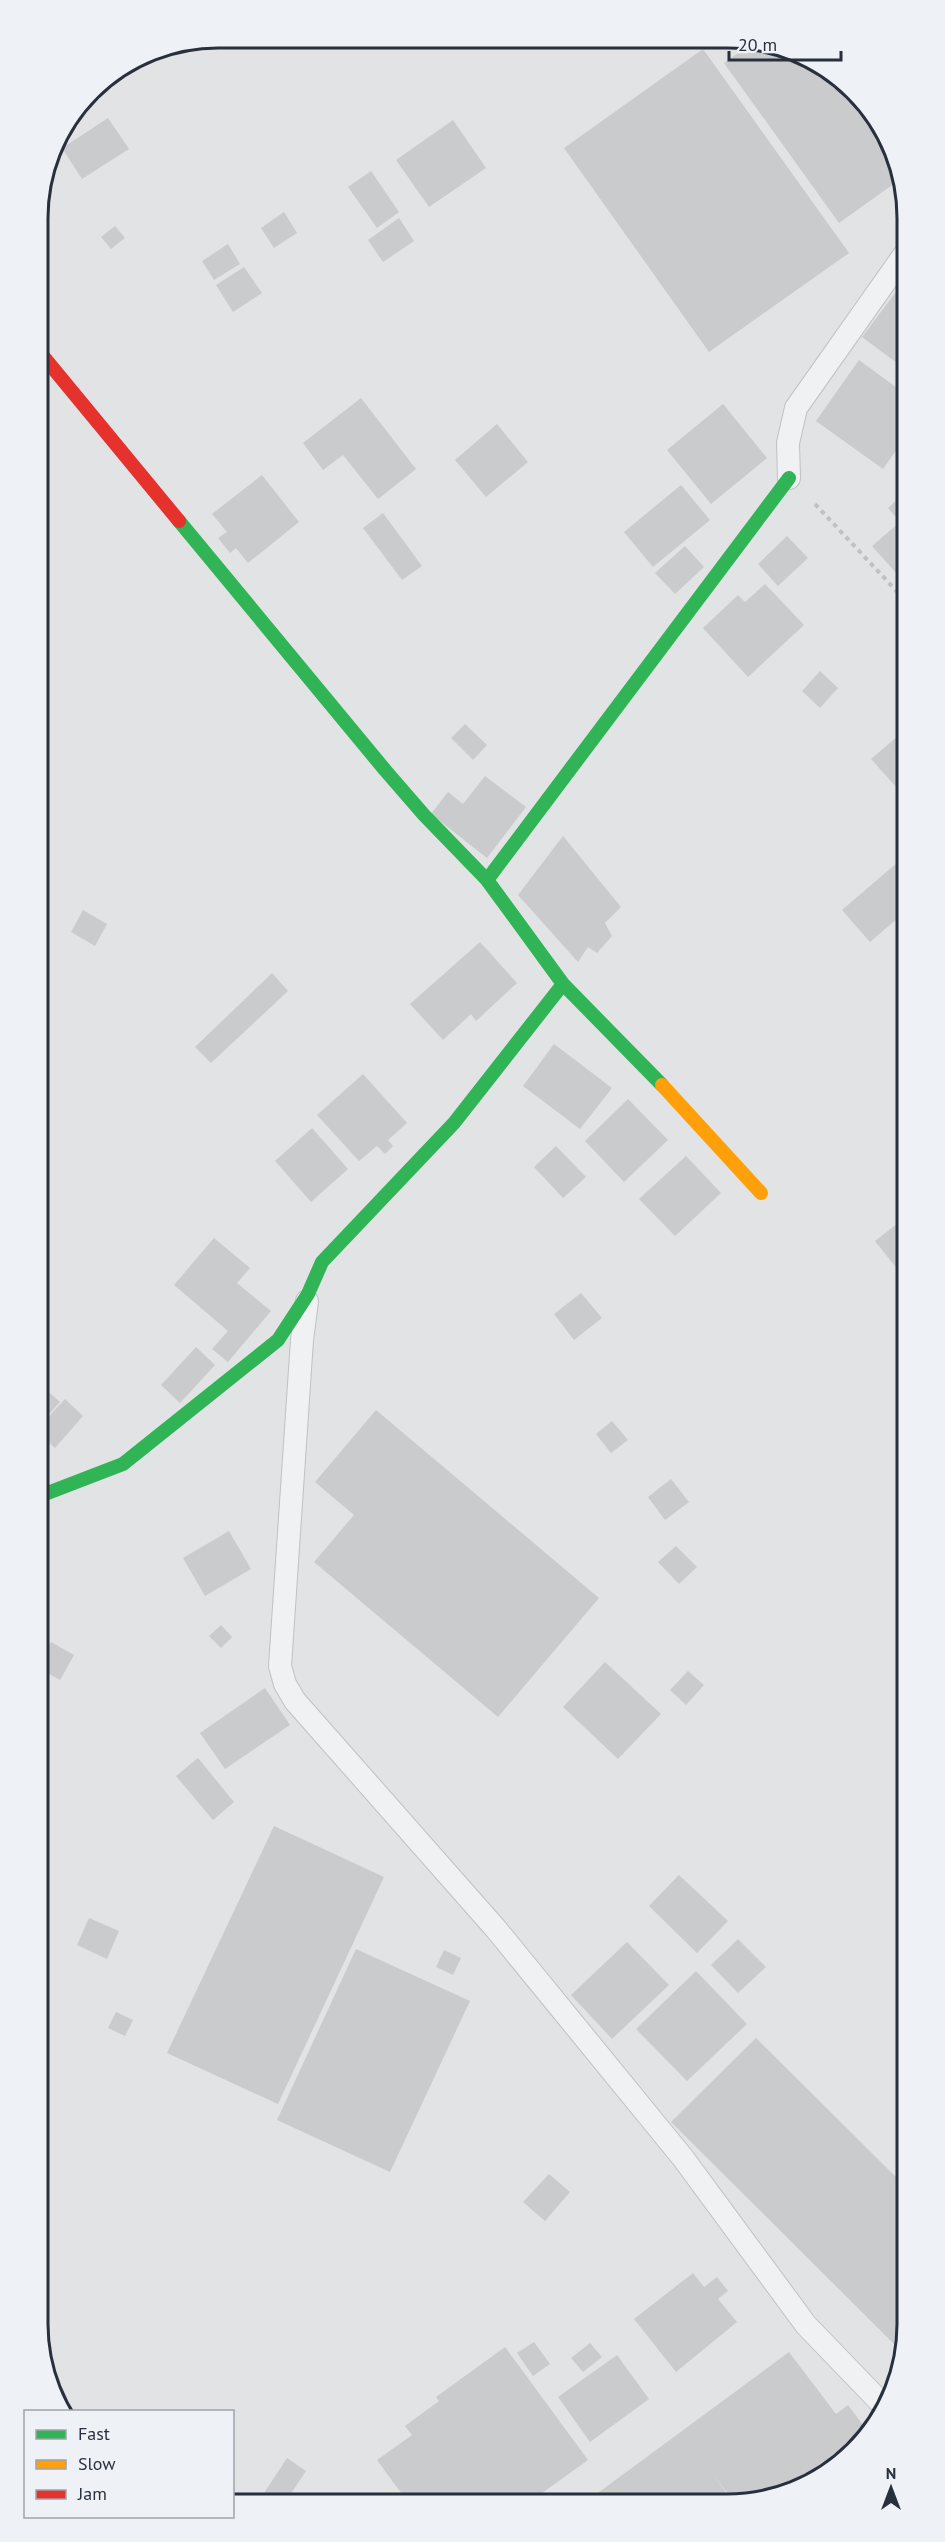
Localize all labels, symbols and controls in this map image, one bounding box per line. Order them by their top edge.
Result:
scale bar [729,24,842,62]
text: 20 m [738,33,777,56]
legend [24,2410,234,2518]
text: Fast [78,2422,110,2445]
text: Slow [78,2452,116,2475]
north arrow [861,2458,921,2518]
text: N [886,2463,896,2483]
text: Jam [77,2482,107,2505]

